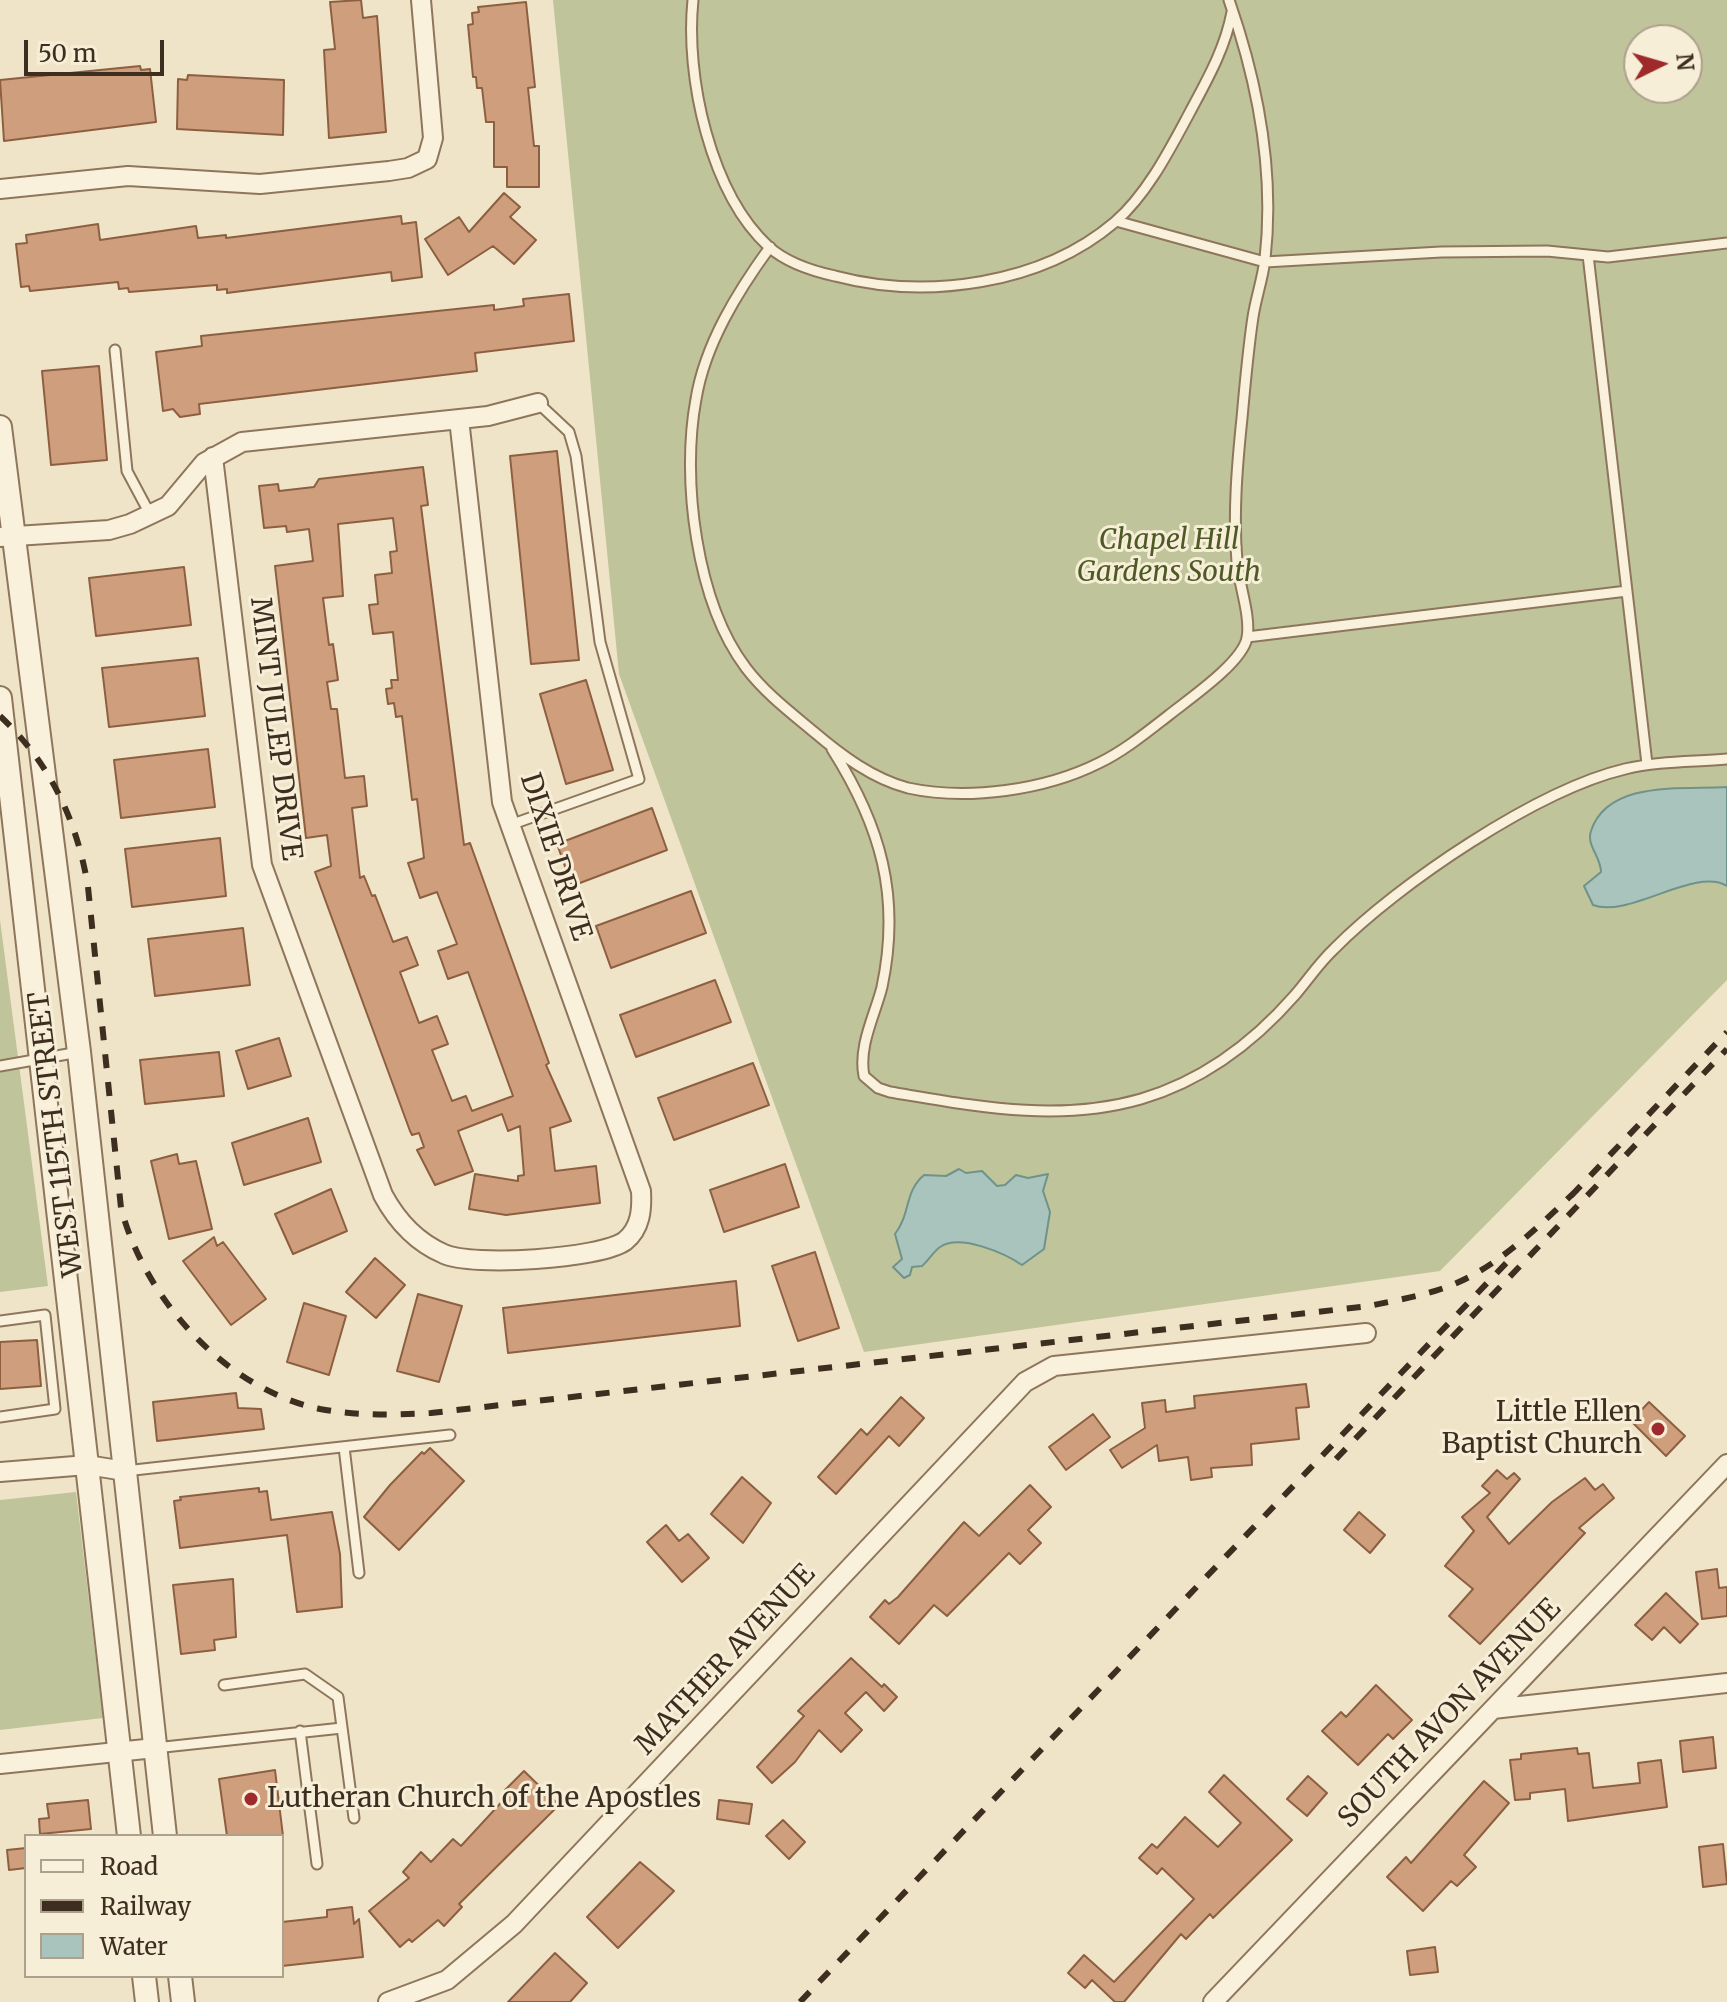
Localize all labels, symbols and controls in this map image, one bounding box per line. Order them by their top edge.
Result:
scale bar [28,24,168,74]
north arrow [1623,24,1703,104]
text: 50 m [38,38,97,69]
text: N [1670,52,1700,72]
park label: Chapel Hill Gardens South [1077,524,1261,590]
street label: MINT JULEP DRIVE [242,596,308,862]
street label: DIXIE DRIVE [512,769,598,945]
street label: WEST 115TH STREET [23,990,91,1278]
place label: Little Ellen Baptist Church [1442,1396,1642,1462]
marker: Little Ellen Baptist Church [1649,1420,1667,1438]
street label: MATHER AVENUE [629,1558,823,1762]
street label: SOUTH AVON AVENUE [1332,1593,1568,1835]
place label: Lutheran Church of the Apostles [267,1782,701,1816]
marker: Lutheran Church of the Apostles [242,1790,260,1808]
legend [24,1834,284,1978]
text: Road [100,1851,158,1882]
text: Railway [100,1891,191,1922]
text: Water [100,1931,168,1962]

